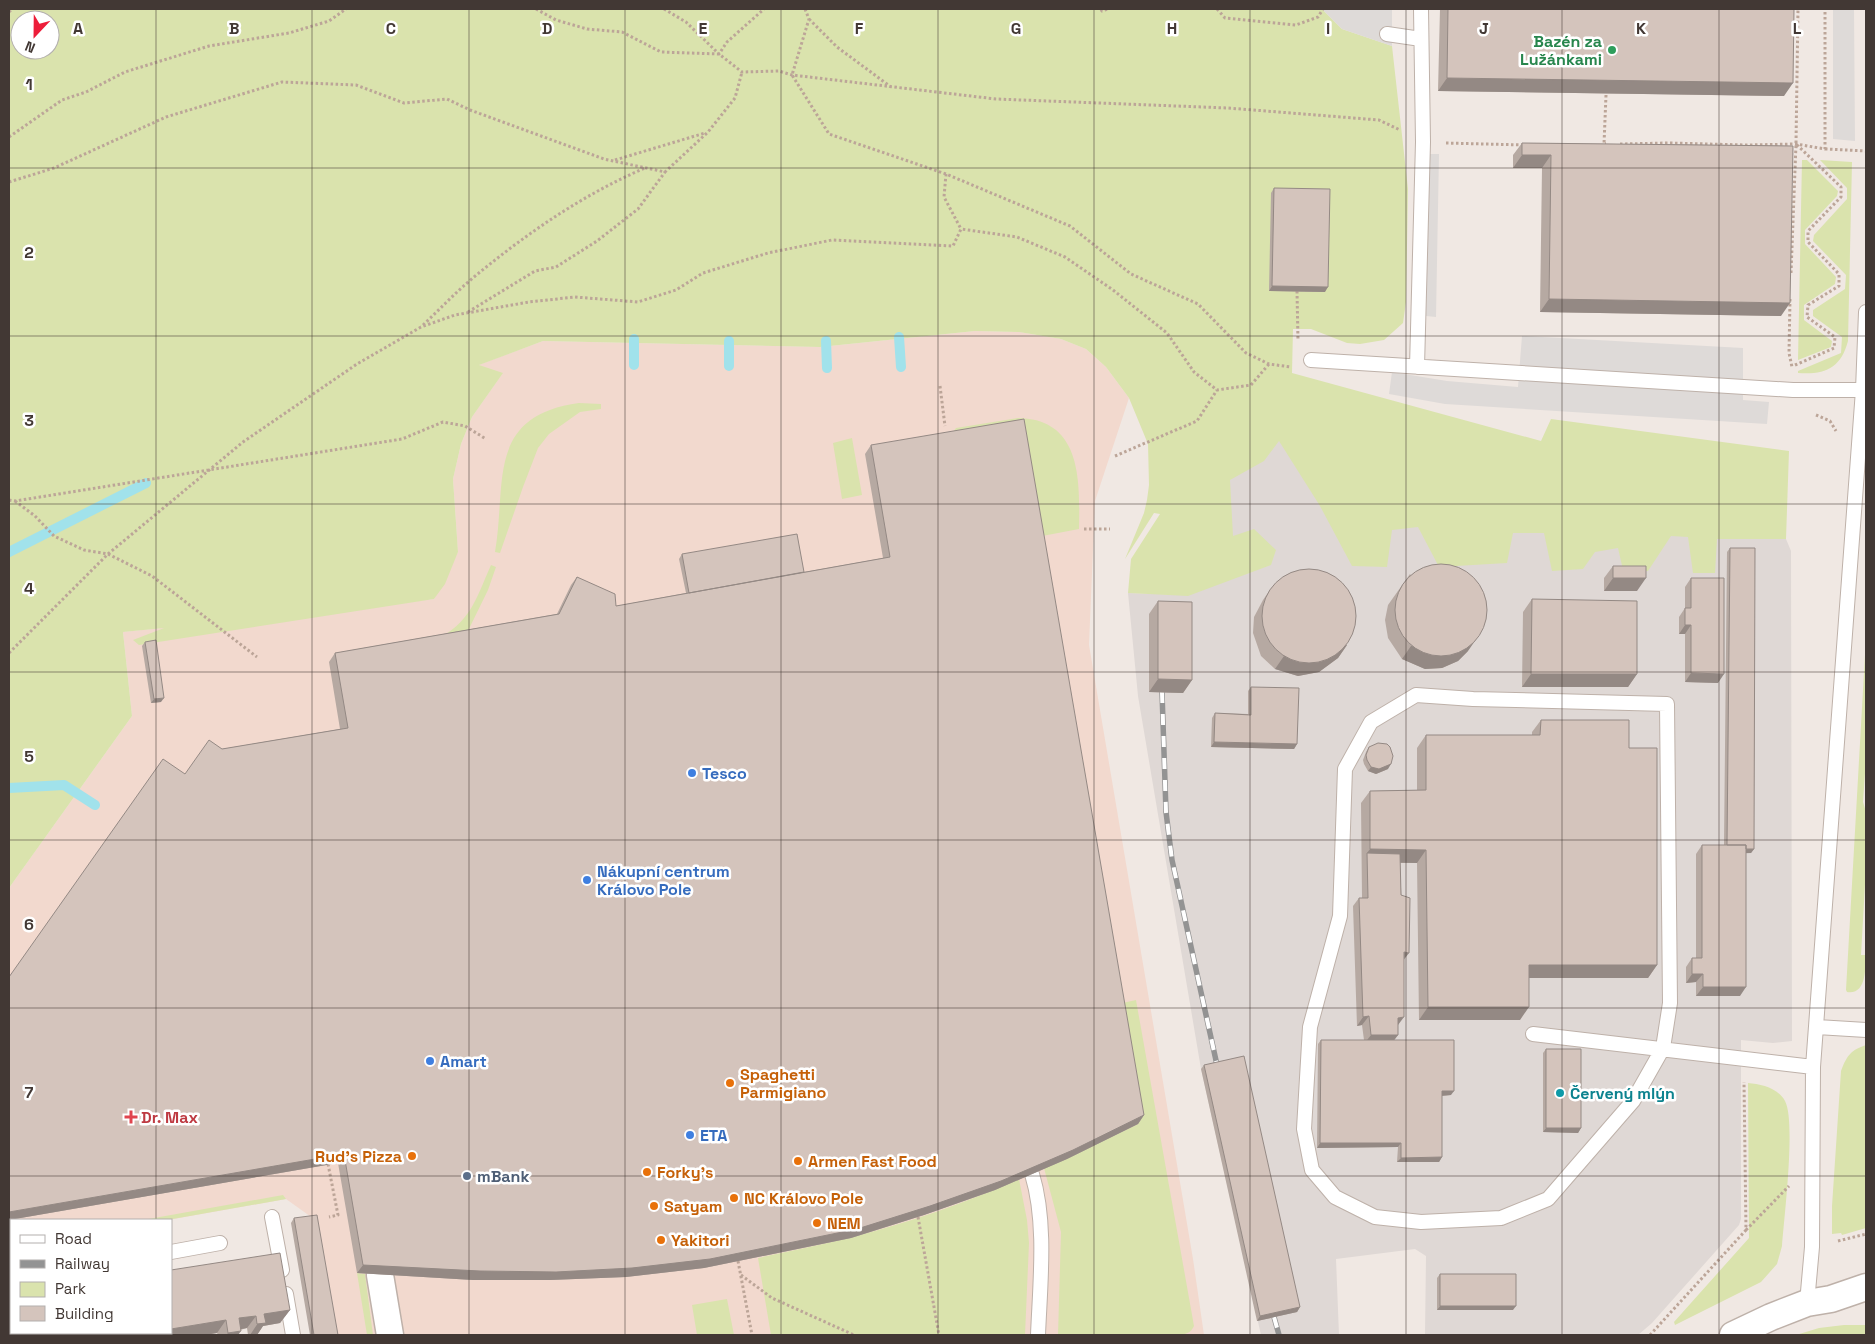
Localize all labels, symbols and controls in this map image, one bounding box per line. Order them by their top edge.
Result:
north arrow [10,10,60,60]
text: A [73,18,83,39]
text: B [229,18,239,39]
text: C [386,18,396,39]
text: D [542,18,552,39]
text: E [699,18,708,39]
text: F [855,18,864,39]
text: G [1011,18,1021,39]
text: H [1167,18,1177,39]
text: I [1326,18,1330,39]
text: J [1479,18,1489,39]
text: K [1636,18,1646,39]
text: L [1793,18,1802,39]
place label: Bazén za Lužánkami [1520,31,1602,70]
text: N [22,37,38,57]
marker: Bazén za Lužánkami [1606,44,1618,56]
text: 1 [25,74,33,95]
text: 2 [24,242,34,263]
text: 3 [24,410,34,431]
text: 4 [24,578,34,599]
text: 5 [24,746,34,767]
place label: Tesco [702,763,747,784]
marker: Tesco [686,767,698,779]
place label: Nákupní centrum Královo Pole [597,861,730,900]
marker: Nákupní centrum Královo Pole [581,874,593,886]
text: 6 [24,914,34,935]
place label: Amart [440,1051,487,1072]
marker: Amart [424,1055,436,1067]
place label: Spaghetti Parmigiano [740,1064,827,1103]
marker: Spaghetti Parmigiano [724,1077,736,1089]
text: 7 [25,1082,34,1103]
place label: Červený mlýn [1570,1083,1675,1104]
marker: Červený mlýn [1554,1087,1566,1099]
place label: Dr. Max [141,1107,198,1128]
marker: Dr. Max [125,1111,137,1123]
place label: ETA [700,1125,727,1146]
marker: ETA [684,1129,696,1141]
place label: Rud's Pizza [315,1146,402,1167]
marker: Rud's Pizza [406,1150,418,1162]
place label: Armen Fast Food [808,1151,937,1172]
marker: Armen Fast Food [792,1155,804,1167]
place label: Forky's [657,1162,713,1183]
place label: mBank [477,1166,529,1187]
marker: Forky's [641,1166,653,1178]
marker: mBank [461,1170,473,1182]
place label: NC Královo Pole [744,1188,863,1209]
marker: NC Královo Pole [728,1192,740,1204]
place label: Satyam [664,1196,722,1217]
marker: Satyam [648,1200,660,1212]
place label: NEM [827,1213,861,1234]
marker: NEM [811,1217,823,1229]
legend [10,1219,172,1334]
text: Road [55,1229,92,1248]
place label: Yakitori [671,1230,730,1251]
marker: Yakitori [655,1234,667,1246]
text: Railway [55,1254,110,1273]
text: Park [55,1279,86,1298]
text: Building [55,1304,114,1323]

